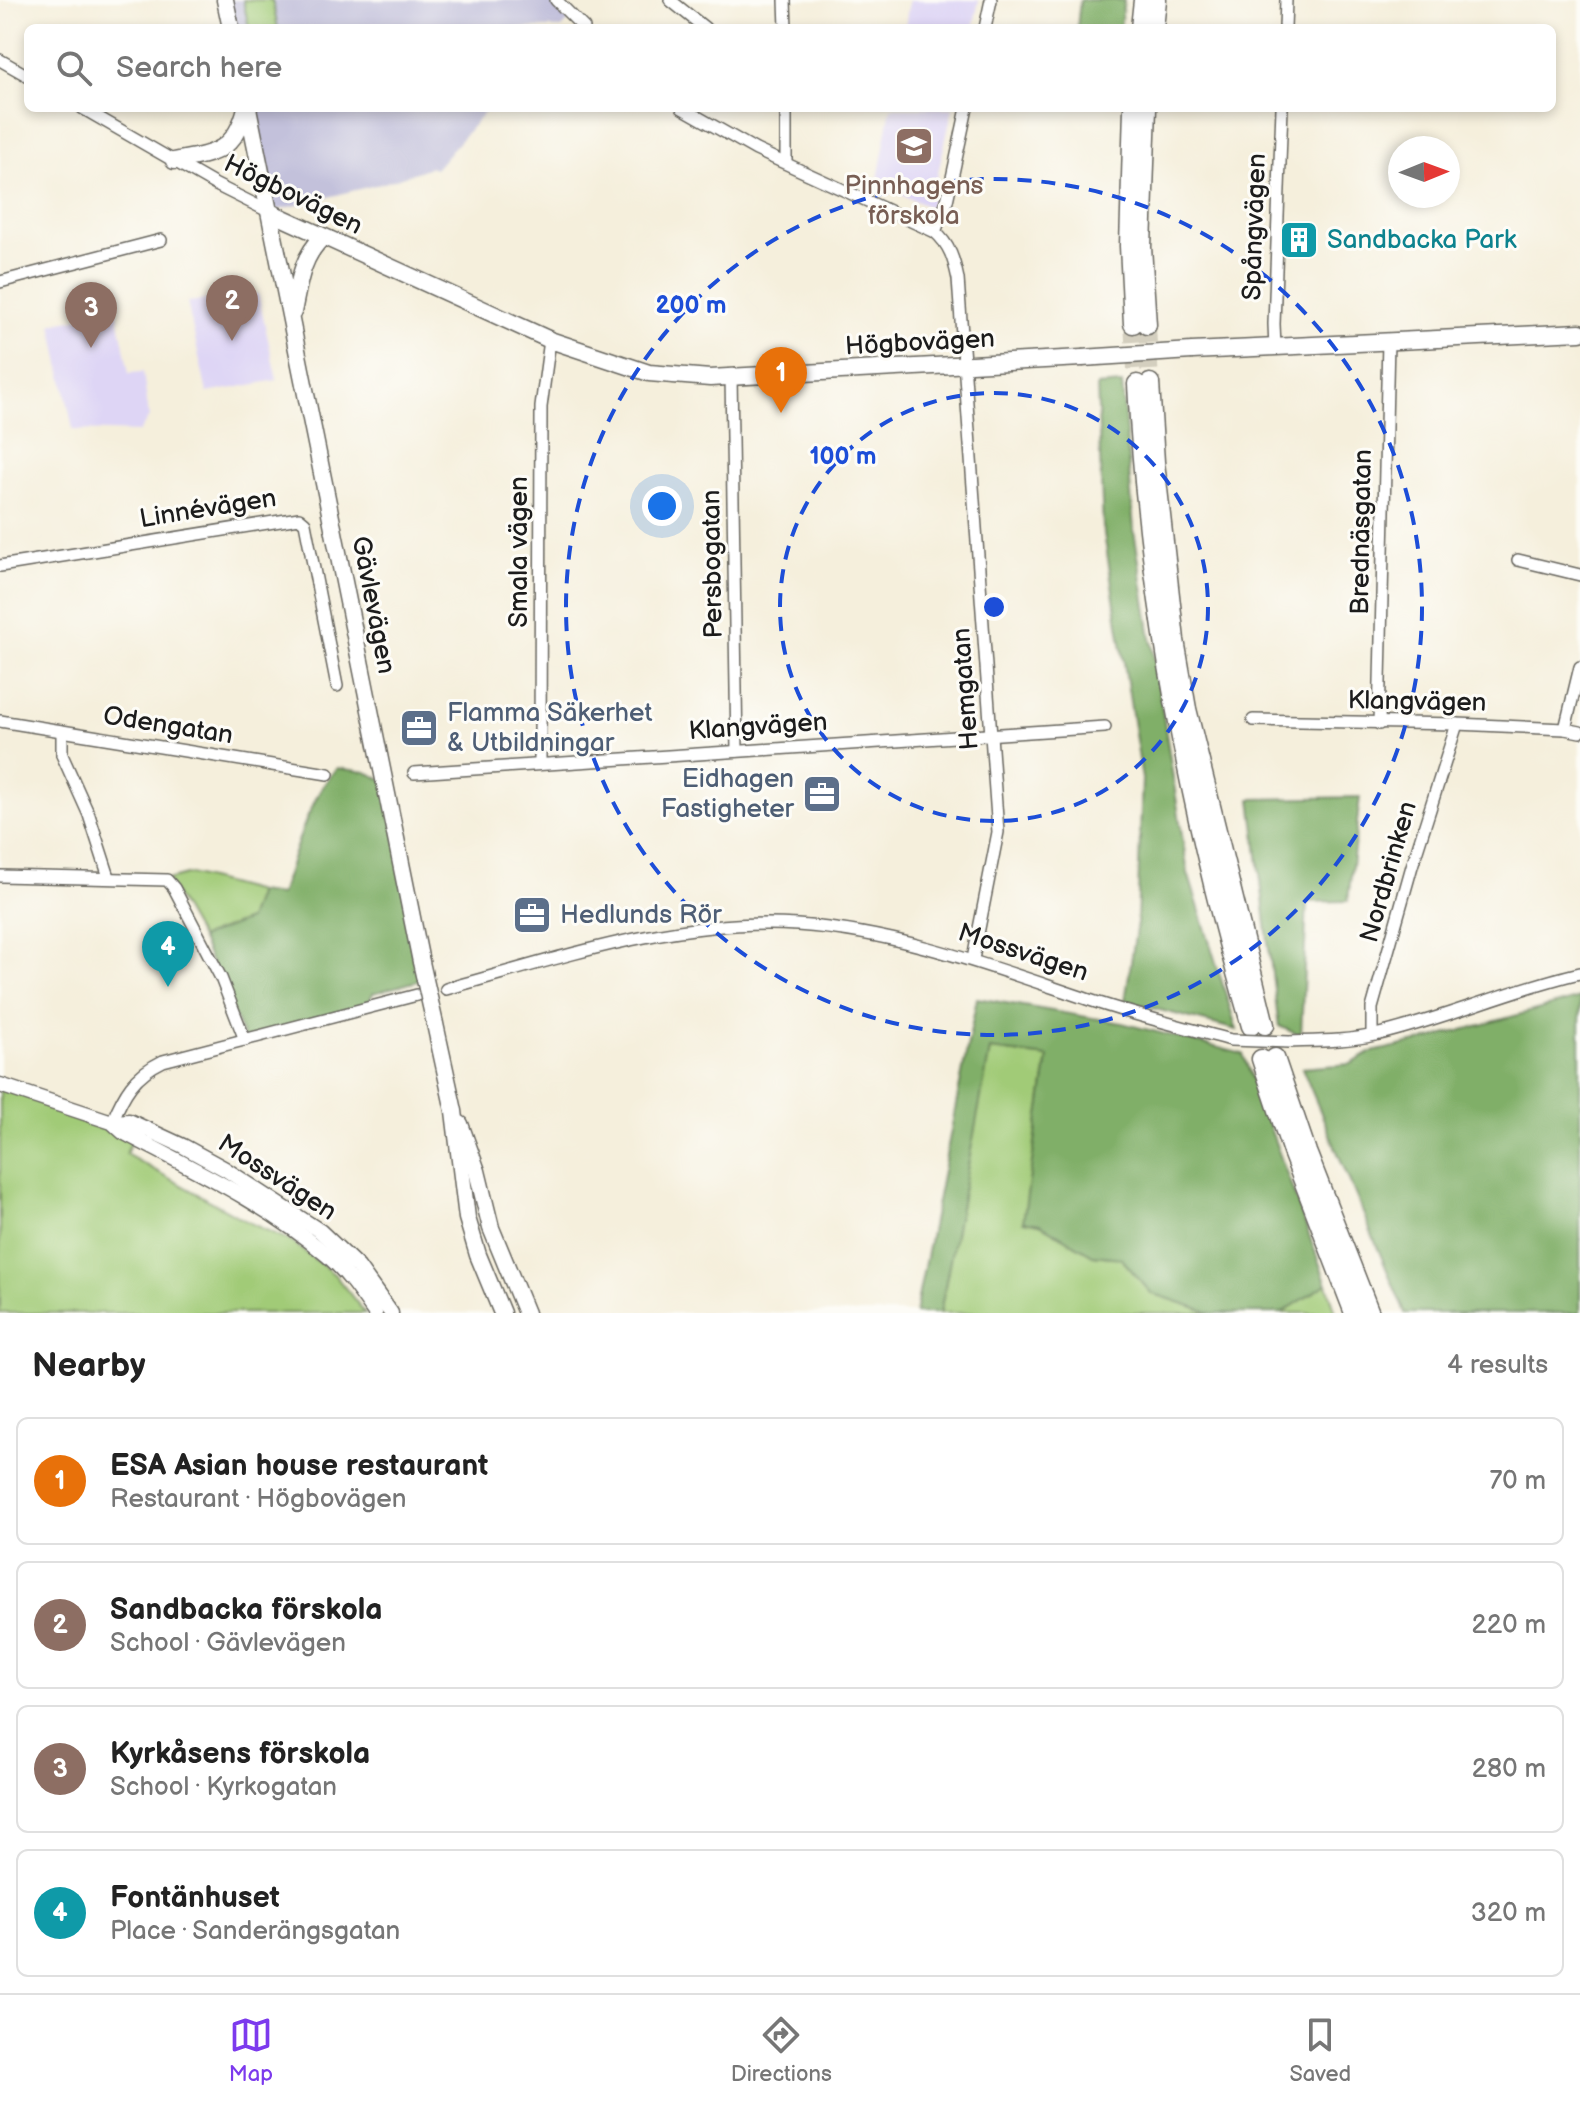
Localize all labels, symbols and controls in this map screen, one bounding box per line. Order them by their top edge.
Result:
search box [24,24,1556,112]
icon: search [52,46,96,90]
text: Search here [116,50,282,86]
school or university icon: Pinnhagens förskola [893,125,935,167]
north arrow [1388,136,1460,208]
street label: Högbovägen [219,148,367,242]
street label: Spångvägen [1237,153,1273,301]
place label: Pinnhagens förskola [845,171,984,232]
building icon: Sandbacka Park [1278,219,1320,261]
place label: Sandbacka Park [1327,225,1517,256]
pin: 2 [206,275,258,341]
pin: 3 [65,282,117,348]
text: 200 m [656,291,726,320]
street label: Högbovägen [844,324,996,362]
pin: 1 [755,347,807,413]
text: 100 m [810,442,876,471]
street label: Brednäsgatan [1345,449,1379,615]
street label: Smala vägen [504,476,535,628]
street label: Linnévägen [137,483,279,535]
your location [642,486,682,526]
street label: Persbogatan [696,489,730,639]
street label: Gävlevägen [344,533,402,677]
centre of rings [980,593,1008,621]
street label: Hemgatan [946,627,986,751]
street label: Klangvägen [1347,685,1487,719]
place label: Flamma Säkerhet & Utbildningar [447,698,652,759]
street label: Odengatan [101,700,235,752]
office icon: Flamma Säkerhet & Utbildningar [398,707,440,749]
street label: Klangvägen [688,707,828,747]
place label: Eidhagen Fastigheter [661,764,795,825]
office icon: Eidhagen Fastigheter [801,773,843,815]
street label: Nordbrinken [1354,798,1424,946]
office icon: Hedlunds Rör [511,894,553,936]
place label: Hedlunds Rör [560,900,722,931]
street label: Mossvägen [954,917,1092,989]
pin: 4 [142,921,194,987]
street label: Mossvägen [212,1128,342,1228]
text: Nearby [32,1345,146,1386]
text: 4 results [1447,1350,1548,1381]
text: ESA Asian house restaurant [110,1448,488,1484]
text: 1 [55,1466,65,1497]
text: 70 m [1489,1466,1546,1497]
text: Restaurant · Högbovägen [110,1484,406,1515]
text: Sandbacka förskola [110,1592,383,1628]
text: 2 [52,1610,68,1641]
text: 220 m [1472,1610,1546,1641]
text: School · Gävlevägen [110,1628,346,1659]
text: Kyrkåsens förskola [110,1736,370,1772]
text: 3 [52,1754,68,1785]
text: 280 m [1472,1754,1546,1785]
text: School · Kyrkogatan [110,1772,337,1803]
text: Fontänhuset [110,1880,280,1916]
text: 4 [52,1898,68,1929]
text: 320 m [1471,1898,1546,1929]
text: Place · Sanderängsgatan [110,1916,400,1947]
tab: Map [229,2013,273,2088]
tab: Directions [731,2013,832,2088]
tab: Saved [1289,2013,1351,2088]

